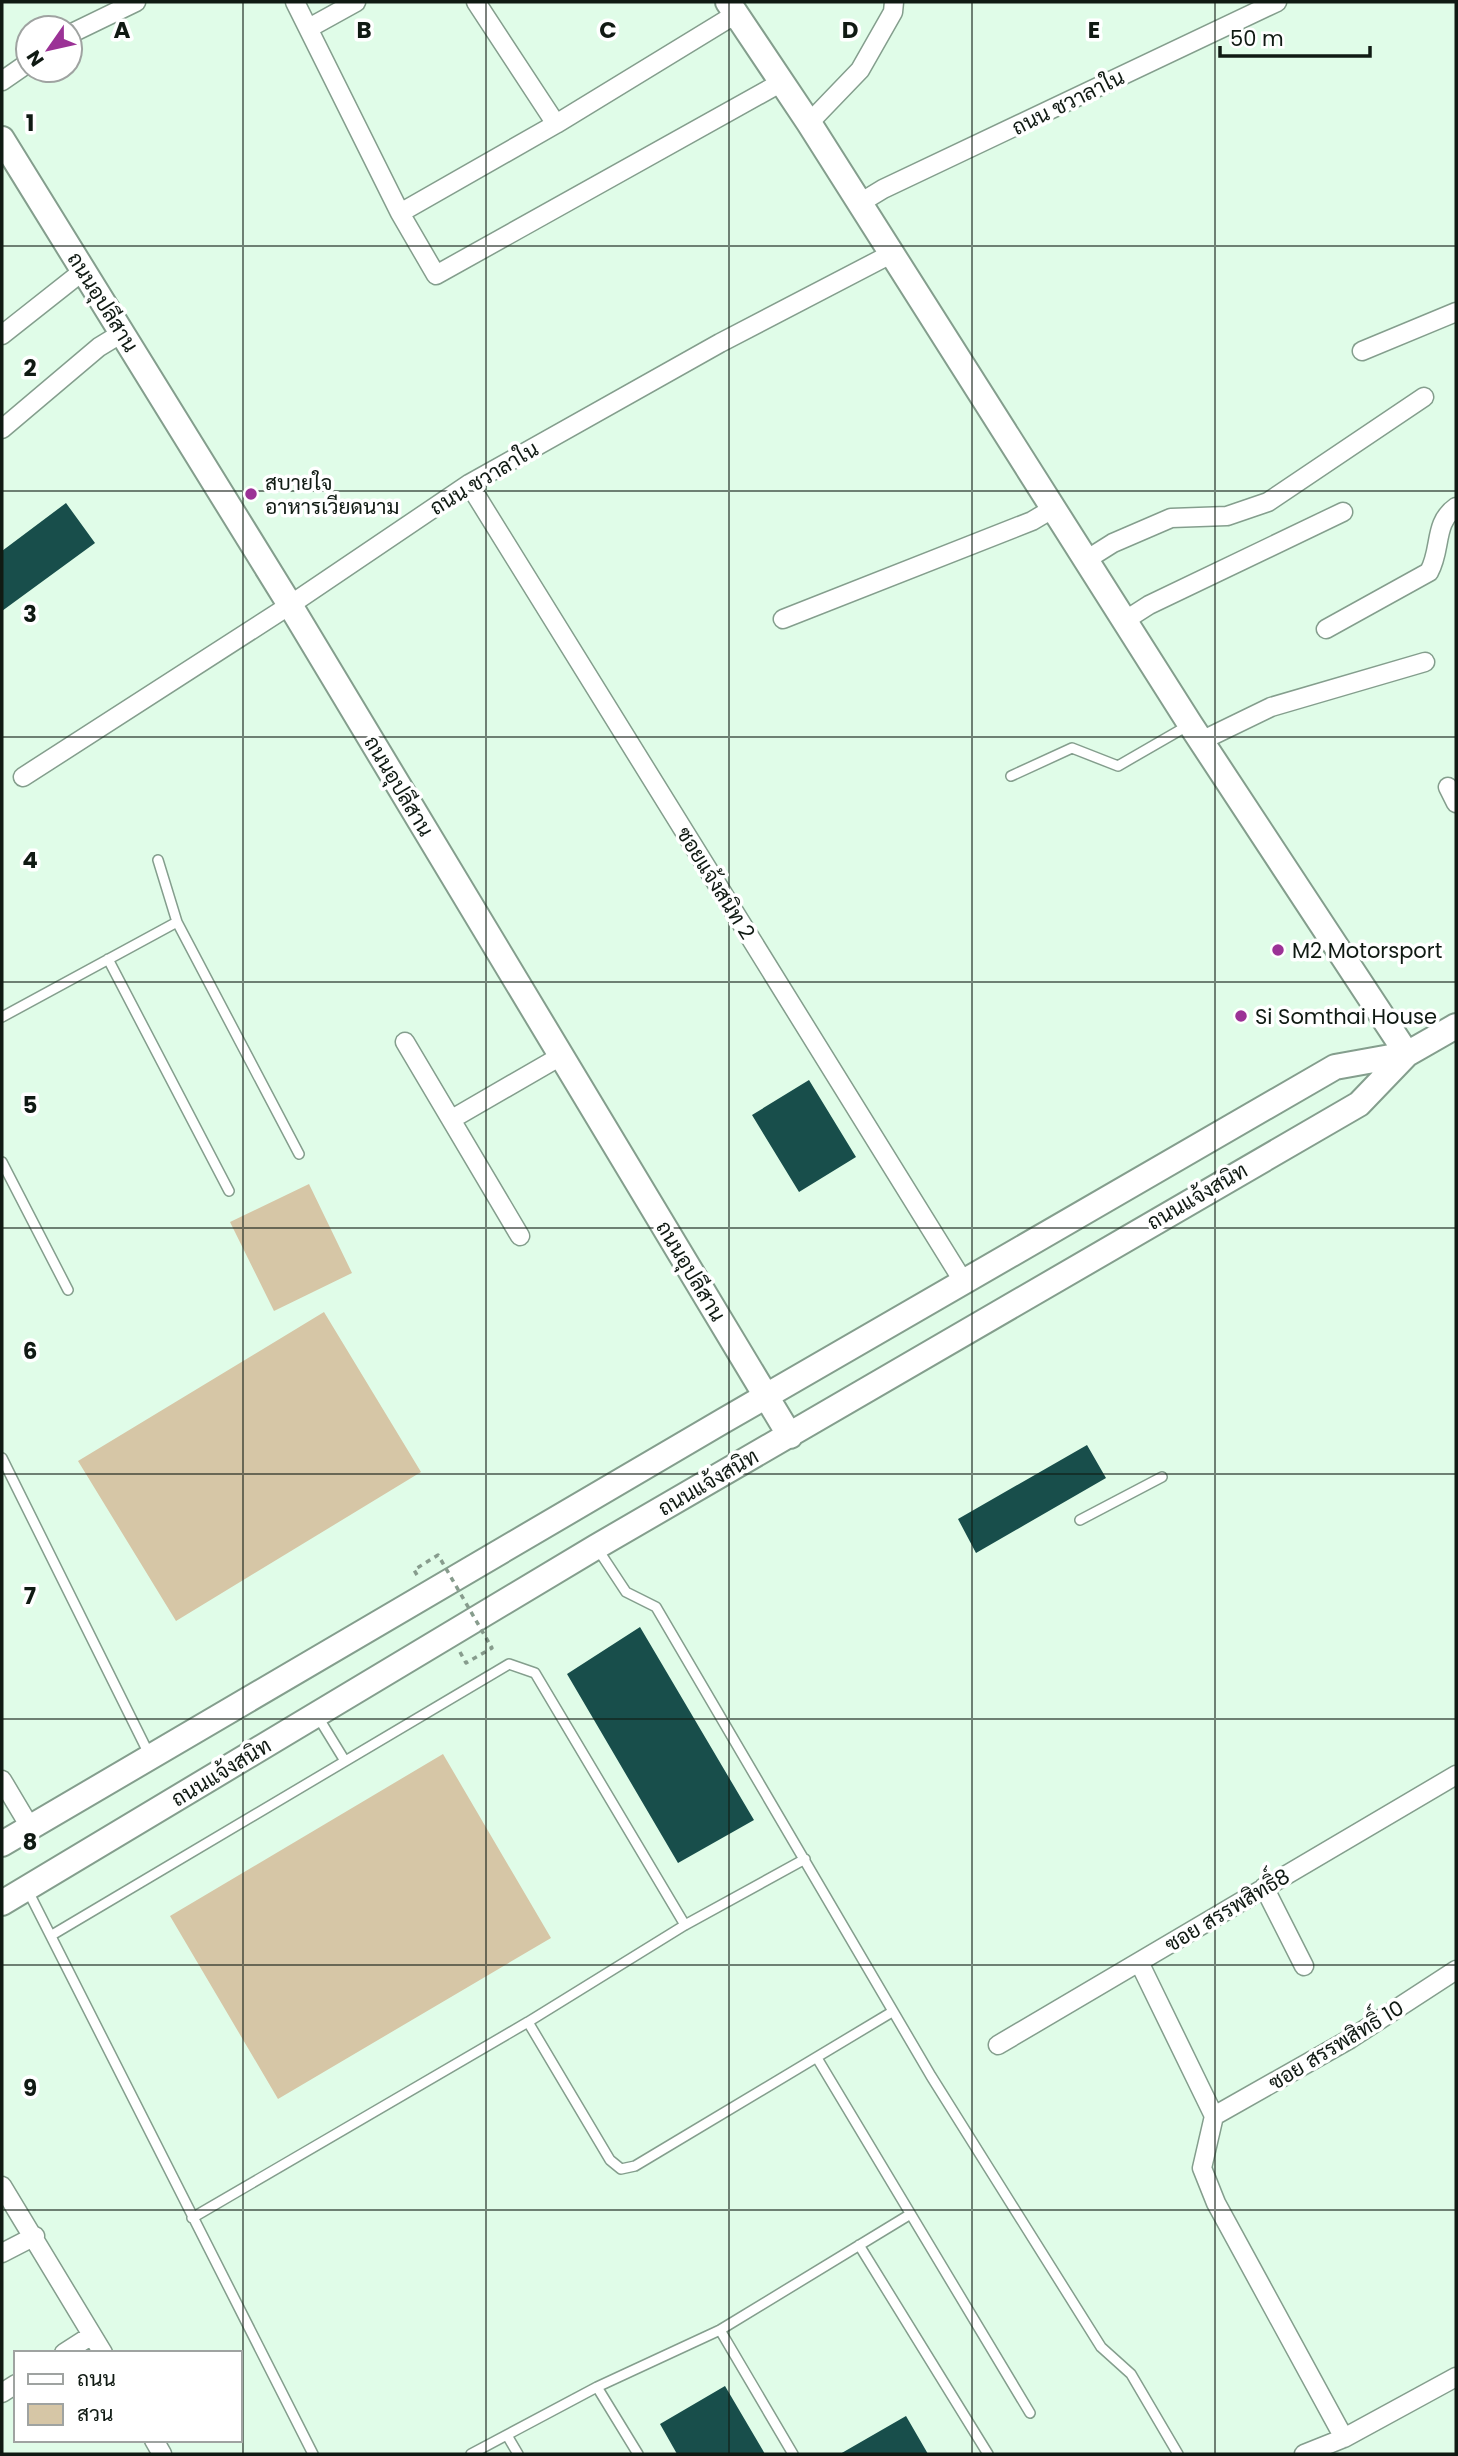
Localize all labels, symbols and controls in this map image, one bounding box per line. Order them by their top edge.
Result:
north arrow [14,14,84,84]
text: A [114,14,131,46]
text: B [356,14,372,46]
text: C [599,14,617,46]
text: D [842,14,858,46]
text: E [1088,14,1100,46]
scale bar [1220,14,1370,58]
text: 50 m [1230,24,1284,53]
text: N [20,45,51,72]
street label: ถนน ชวาลาใน [1007,62,1129,142]
text: 1 [26,107,34,139]
street label: ถนนอุปลีสาน [61,246,145,358]
text: 2 [23,352,37,384]
street label: ถนน ชวาลาใน [424,434,544,522]
place label: สบายใจ อาหารเวียดนาม [265,468,399,521]
marker: สบายใจ อาหารเวียดนาม [243,486,259,502]
text: 3 [23,598,37,630]
street label: ถนนอุปลีสาน [357,730,441,842]
street label: ซอยแจ้งสนิท 2 [670,821,762,945]
text: 4 [22,844,38,876]
place label: M2 Motorsport [1292,936,1442,965]
marker: M2 Motorsport [1270,942,1286,958]
place label: Si Somthai House [1255,1002,1437,1031]
marker: Si Somthai House [1233,1008,1249,1024]
text: 5 [23,1089,37,1121]
street label: ถนนแจ้งสนิท [1141,1156,1253,1236]
street label: ถนนอุปลีสาน [649,1215,733,1327]
text: 6 [23,1335,37,1367]
street label: ถนนแจ้งสนิท [652,1442,764,1522]
text: 7 [24,1580,36,1612]
street label: ถนนแจ้งสนิท [166,1731,276,1813]
text: 8 [23,1826,37,1858]
street label: ซอย สรรพสิทธิ์8 [1156,1857,1295,1959]
street label: ซอย สรรพสิทธิ์ 10 [1260,1989,1409,2097]
text: 9 [23,2072,37,2104]
legend [14,2351,242,2442]
text: ถนน [77,2364,116,2393]
text: สวน [77,2399,113,2428]

